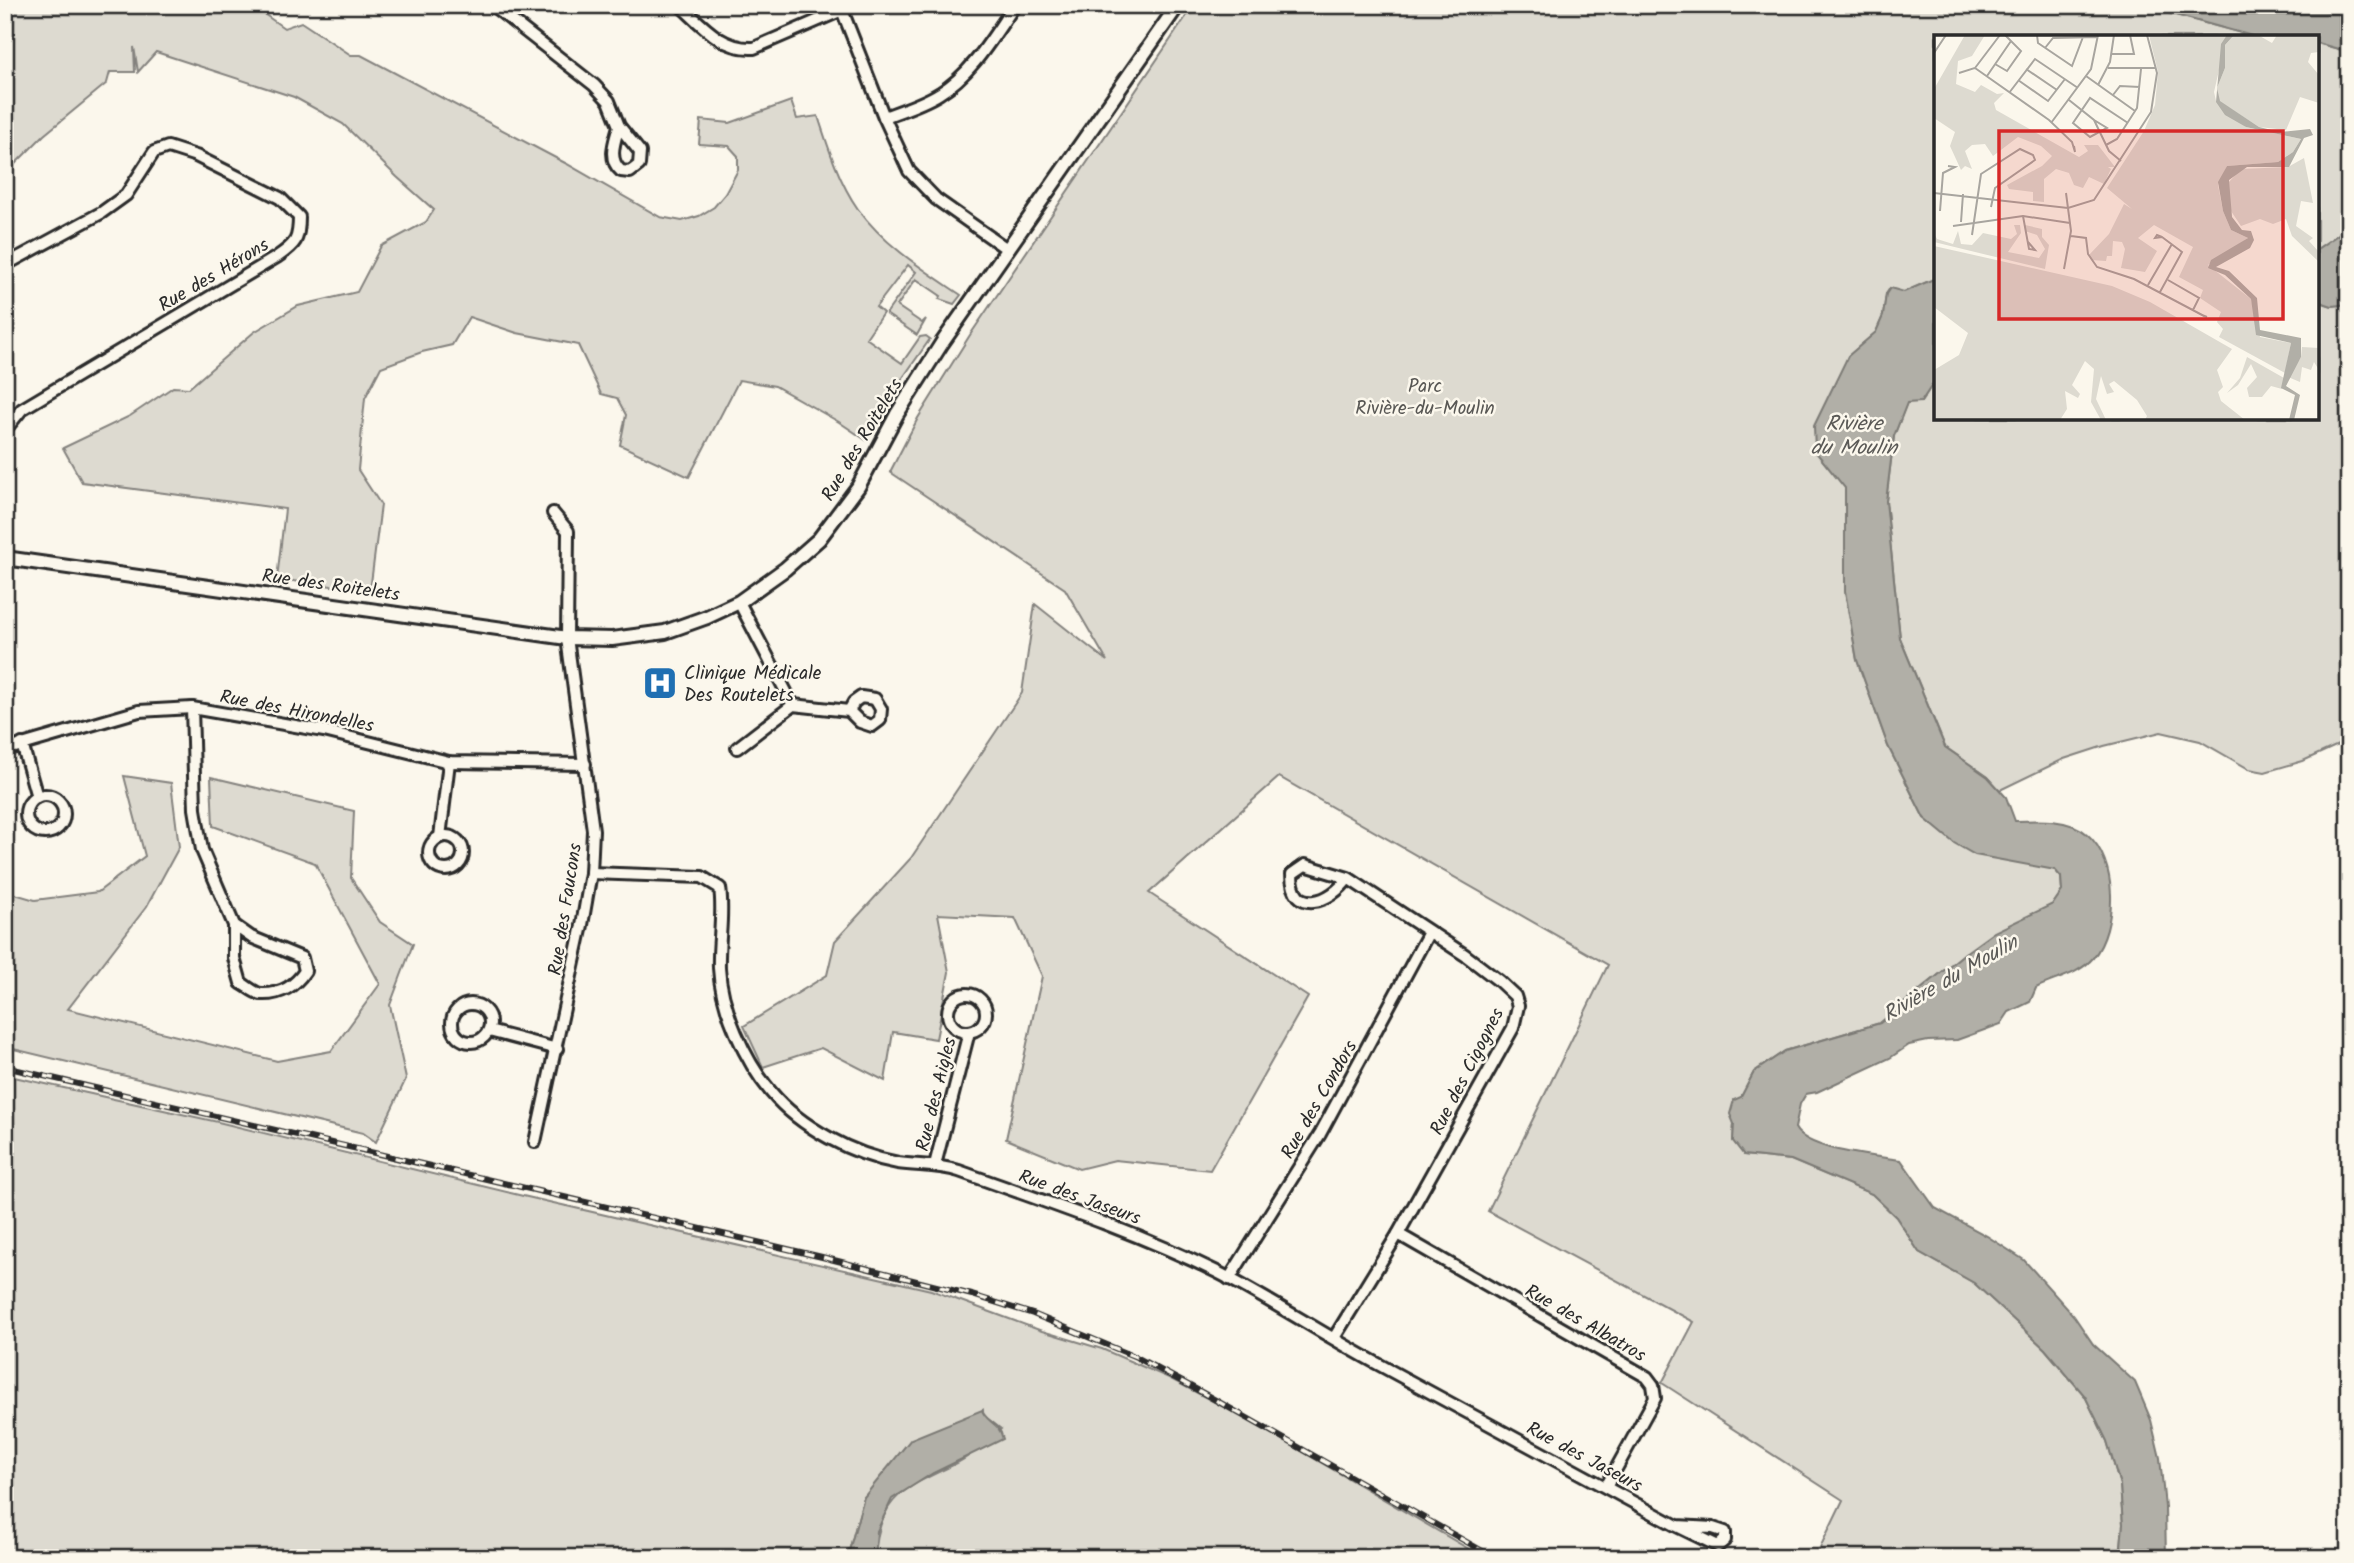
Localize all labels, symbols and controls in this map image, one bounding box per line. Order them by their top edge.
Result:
inset map [1934,35,2319,420]
street label: Rue des Hérons [153,231,275,321]
park label: Parc Rivière-du-Moulin [1355,372,1495,424]
street label: Rue des Roitelets [814,373,911,507]
water label: Rivière du Moulin [1811,408,1899,465]
street label: Rue des Roitelets [260,561,402,611]
place label: Clinique Médicale Des Routelets [684,659,822,711]
hospital icon: Clinique Médicale Des Routelets [641,664,679,702]
street label: Rue des Hirondelles [217,682,376,742]
street label: Rue des Faucons [541,841,591,978]
water label: Rivière du Moulin [1877,926,2026,1032]
street label: Rue des Cigognes [1423,1003,1513,1141]
street label: Rue des Aigles [908,1034,966,1155]
street label: Rue des Condors [1274,1035,1366,1165]
street label: Rue des Jaseurs [1014,1162,1145,1234]
street label: Rue des Albatros [1519,1277,1651,1371]
street label: Rue des Jaseurs [1520,1414,1648,1501]

